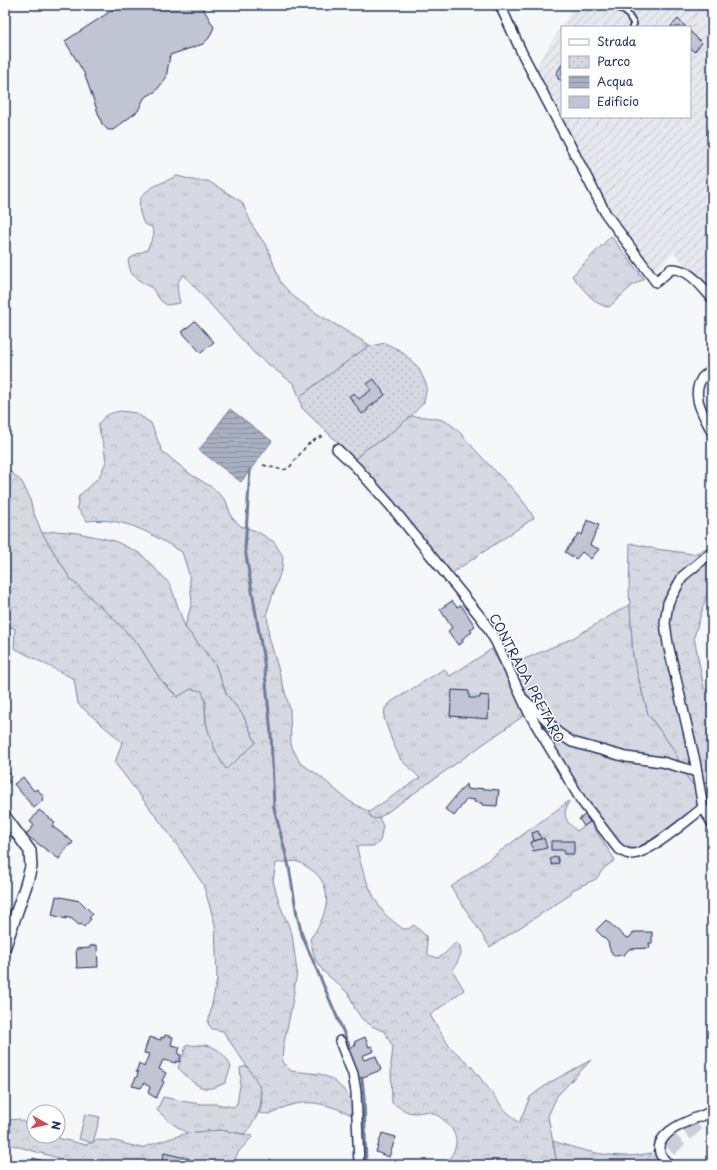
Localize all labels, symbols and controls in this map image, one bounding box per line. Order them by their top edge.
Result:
legend [561,26,691,118]
text: Strada [597,32,637,50]
text: Parco [597,52,631,70]
text: Acqua [597,72,634,90]
text: Edificio [597,92,639,110]
street label: CONTRADA PRETARO [485,610,570,746]
north arrow [26,1104,66,1144]
text: N [47,1120,65,1131]

